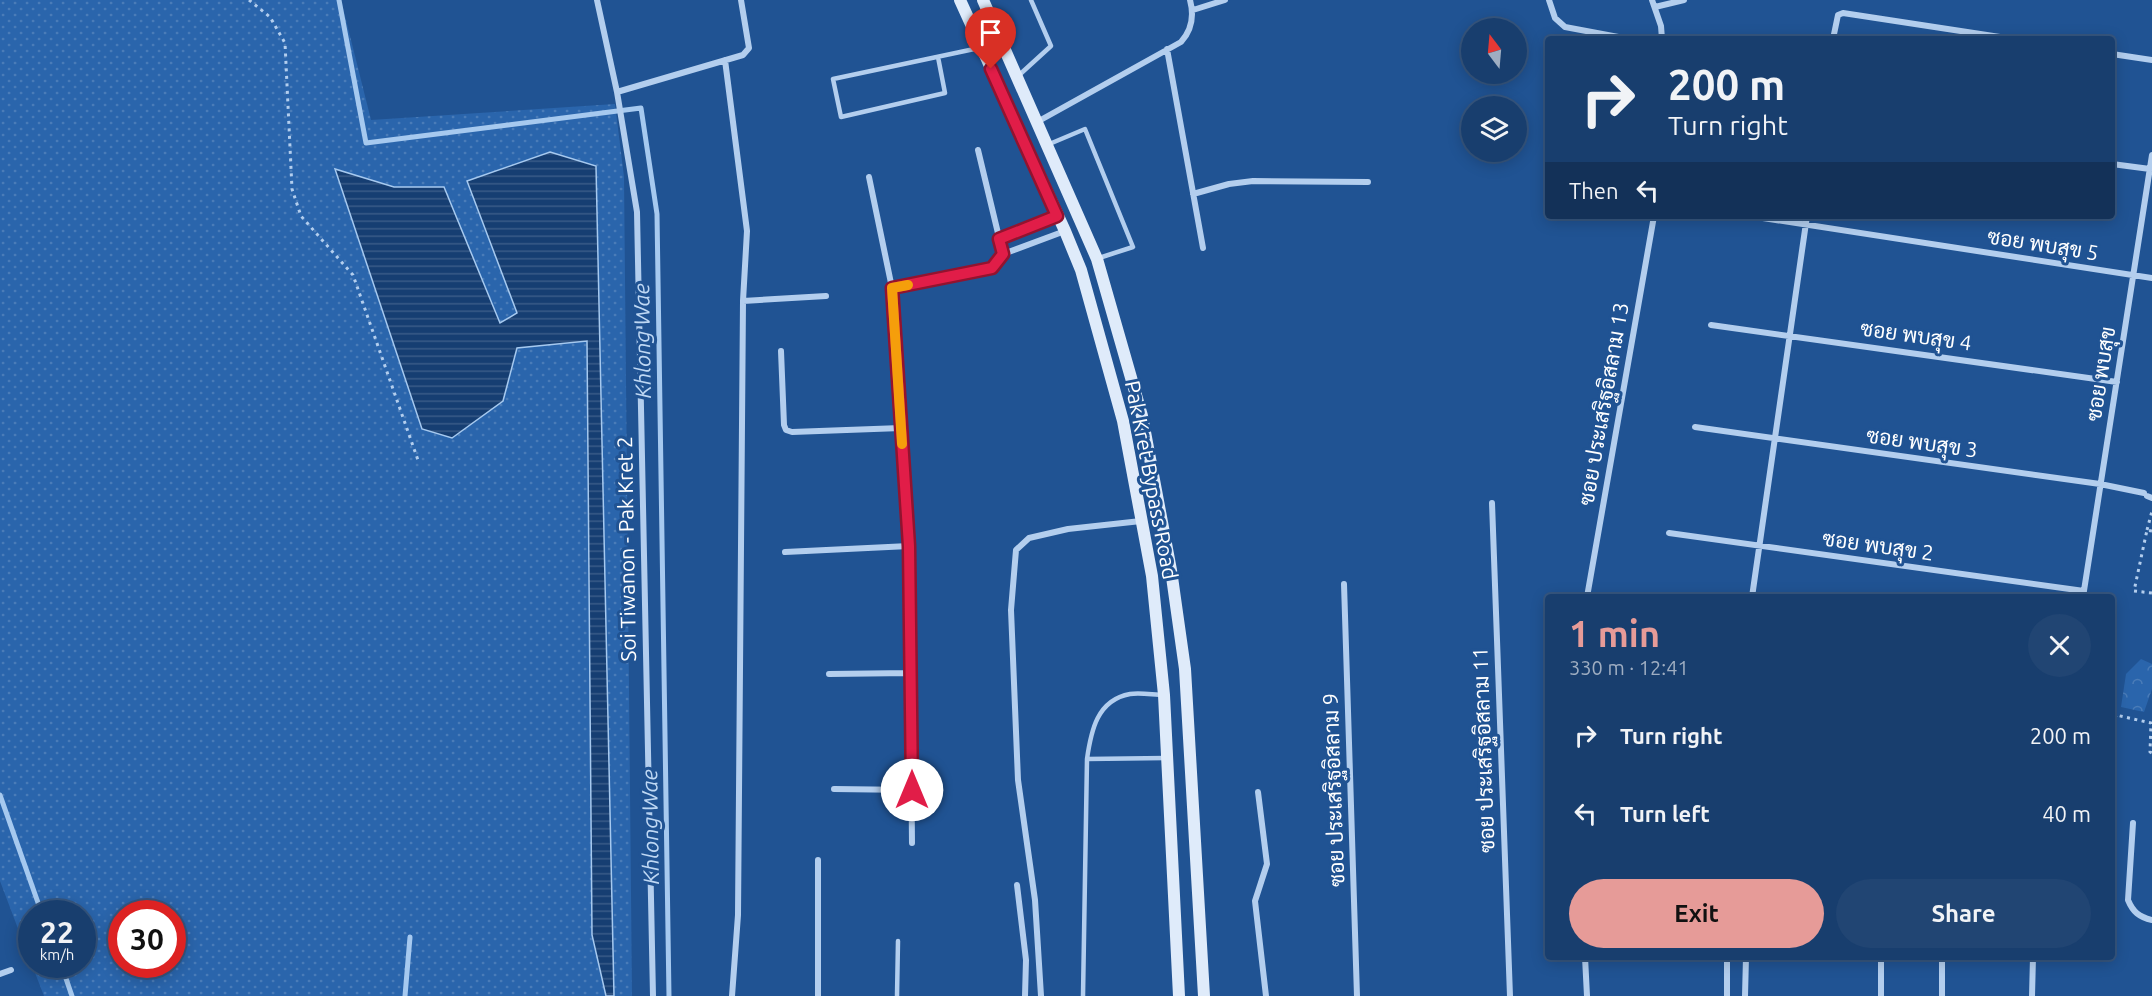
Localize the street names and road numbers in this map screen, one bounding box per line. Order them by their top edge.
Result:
street label: ซอย พบสุข 5 [1985,223,2100,268]
street label: ซอย ประเสริฐอิสลาม 13 [1573,300,1635,508]
street label: ซอย พบสุข 4 [1859,315,1973,358]
street label: ซอย พบสุข [2081,325,2122,423]
street label: Pak Kret Bypass Road [1121,378,1183,581]
street label: ซอย พบสุข 3 [1865,422,1979,465]
street label: Soi Tiwanon - Pak Kret 2 [612,436,640,662]
street label: ซอย พบสุข 2 [1821,525,1935,568]
street label: ซอย ประเสริฐอิสลาม 11 [1467,647,1501,853]
street label: ซอย ประเสริฐอิสลาม 9 [1318,693,1350,887]

